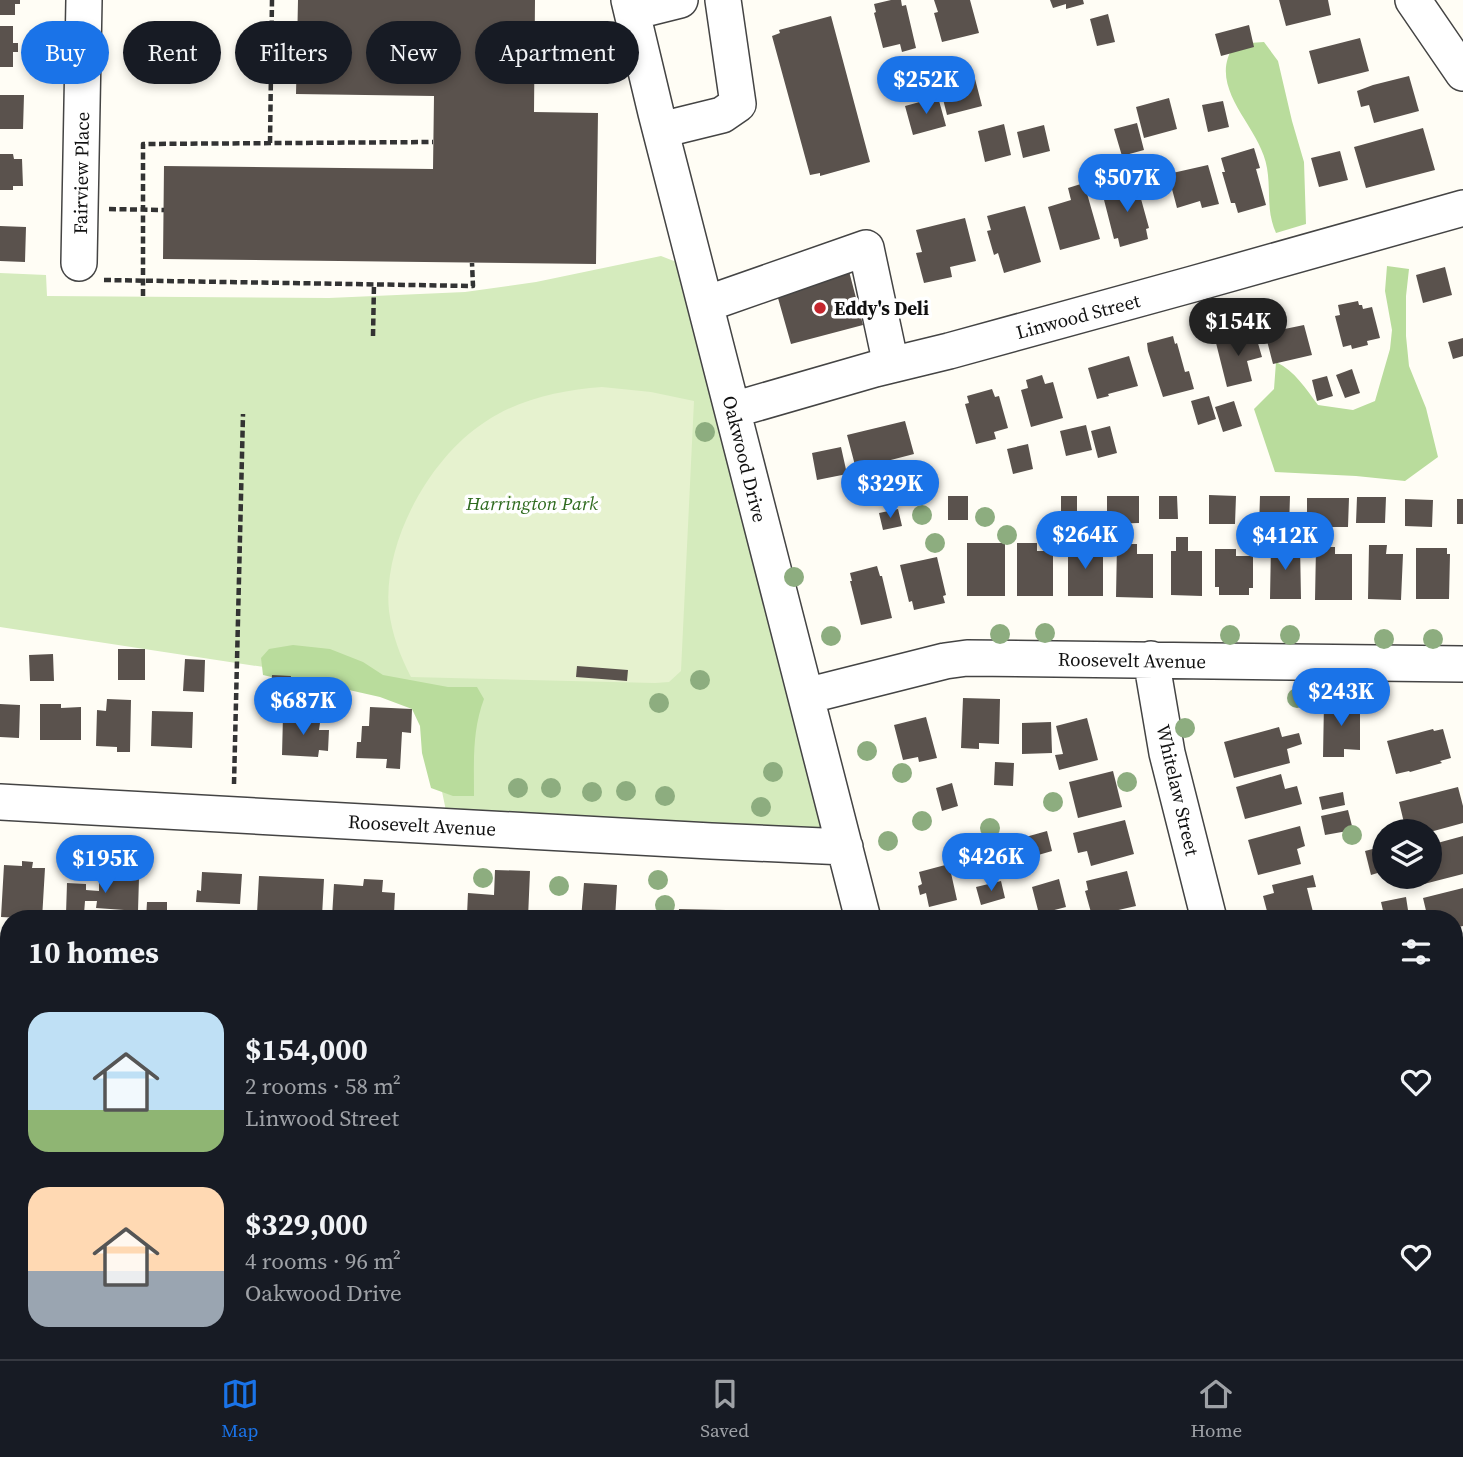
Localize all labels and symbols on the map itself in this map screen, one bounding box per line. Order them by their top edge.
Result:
pin: $252K [877,57,975,116]
street label: Fairview Place [67,111,95,235]
pin: $507K [1078,154,1176,214]
street label: Linwood Street [1013,287,1144,345]
place label: Eddy's Deli [834,295,929,321]
pin: $154K [1189,298,1287,358]
marker: Eddy's Deli [812,300,828,316]
street label: Oakwood Drive [717,393,773,525]
pin: $329K [841,461,939,520]
park label: Harrington Park [465,490,598,516]
pin: $264K [1036,512,1134,571]
pin: $412K [1236,512,1334,572]
street label: Roosevelt Avenue [1058,646,1206,674]
pin: $243K [1292,668,1390,728]
pin: $687K [254,678,352,737]
street label: Whitelaw Street [1150,722,1206,859]
street label: Roosevelt Avenue [347,808,497,842]
pin: $426K [942,834,1040,893]
pin: $195K [56,836,154,895]

